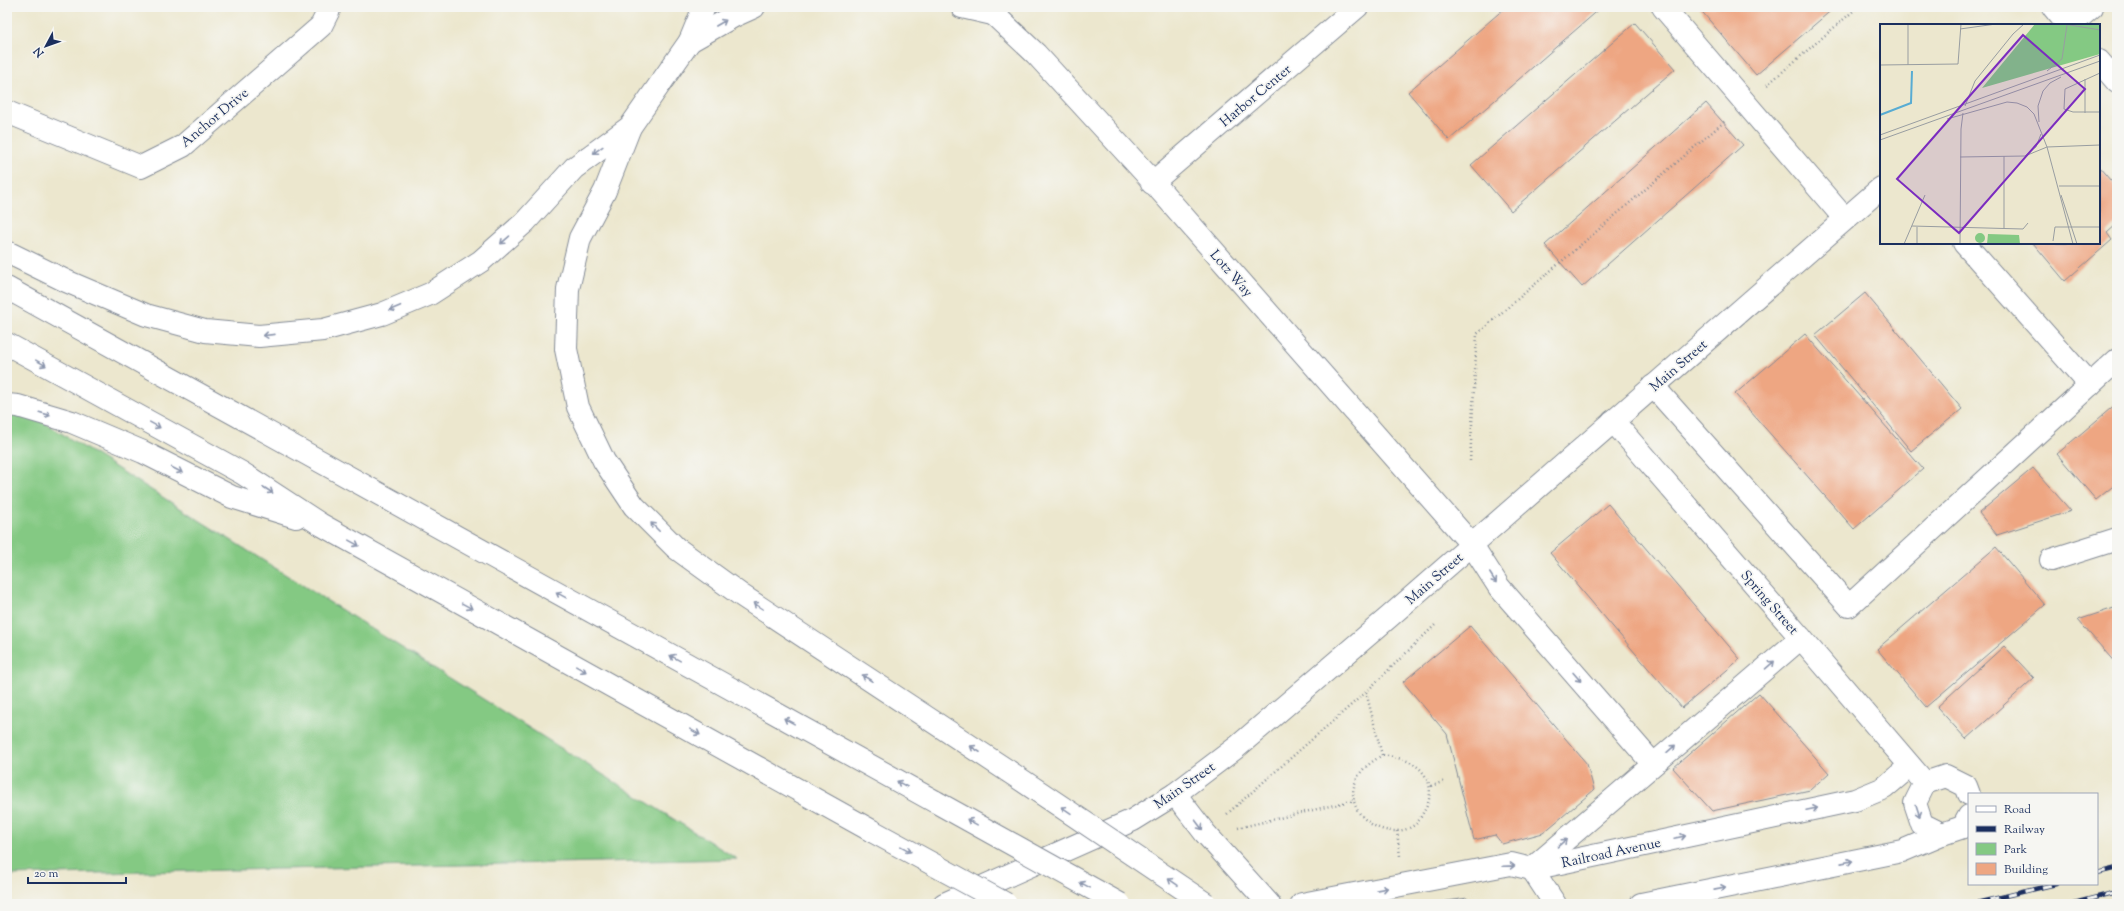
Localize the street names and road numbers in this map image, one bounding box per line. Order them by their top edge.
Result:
street label: Harbor Center [1216,60,1297,133]
street label: Anchor Drive [177,84,254,153]
street label: Lotz Way [1204,246,1257,302]
street label: Main Street [1646,336,1713,397]
street label: Main Street [1402,549,1469,610]
street label: Spring Street [1735,567,1802,640]
street label: Main Street [1150,758,1220,815]
street label: Railroad Avenue [1560,834,1663,874]

